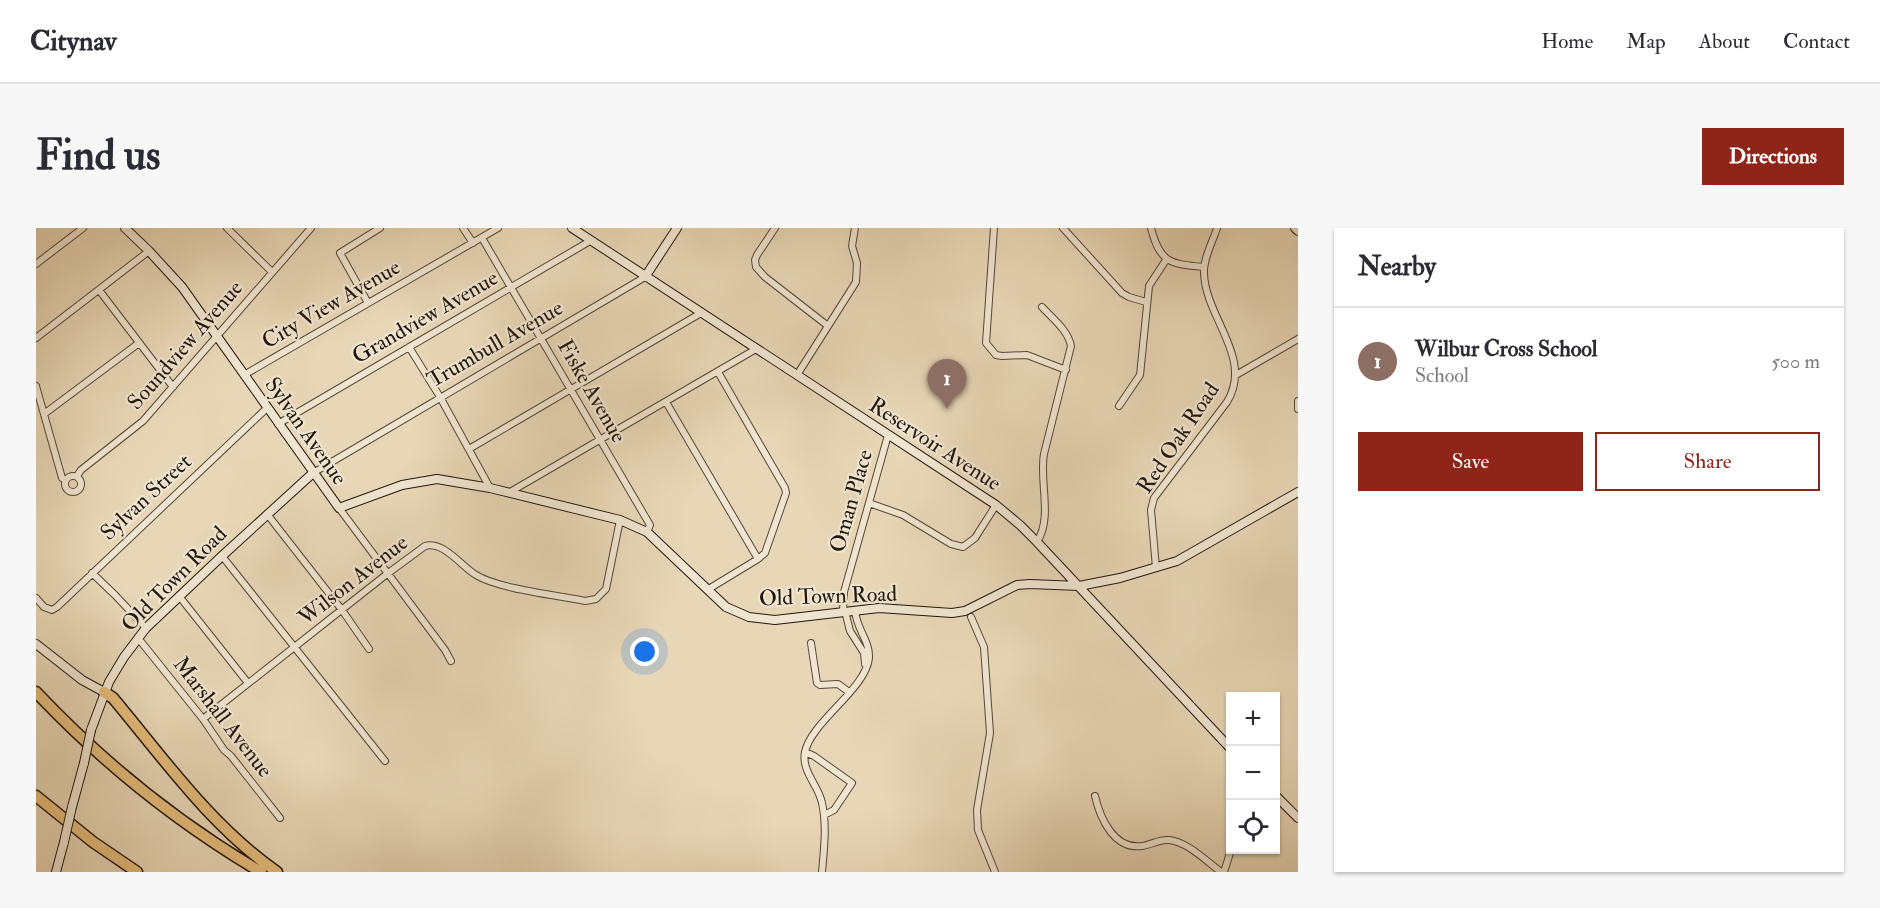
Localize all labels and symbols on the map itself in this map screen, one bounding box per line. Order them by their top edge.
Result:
street label: City View Avenue [257,253,405,355]
street label: Grandview Avenue [347,264,503,370]
street label: Soundview Avenue [121,274,249,416]
street label: Trumbull Avenue [422,294,568,394]
street label: Fiske Avenue [551,334,633,448]
pin: 1 [928,360,966,409]
street label: Sylvan Avenue [259,372,353,490]
street label: Red Oak Road [1131,377,1226,499]
street label: Reservoir Avenue [864,391,1006,497]
street label: Oman Place [823,446,879,556]
street label: Sylvan Street [95,448,197,546]
street label: Old Town Road [115,520,233,638]
street label: Wilson Avenue [292,528,414,632]
street label: Old Town Road [758,580,898,612]
your location [630,637,659,666]
street label: Marshall Avenue [167,651,279,783]

